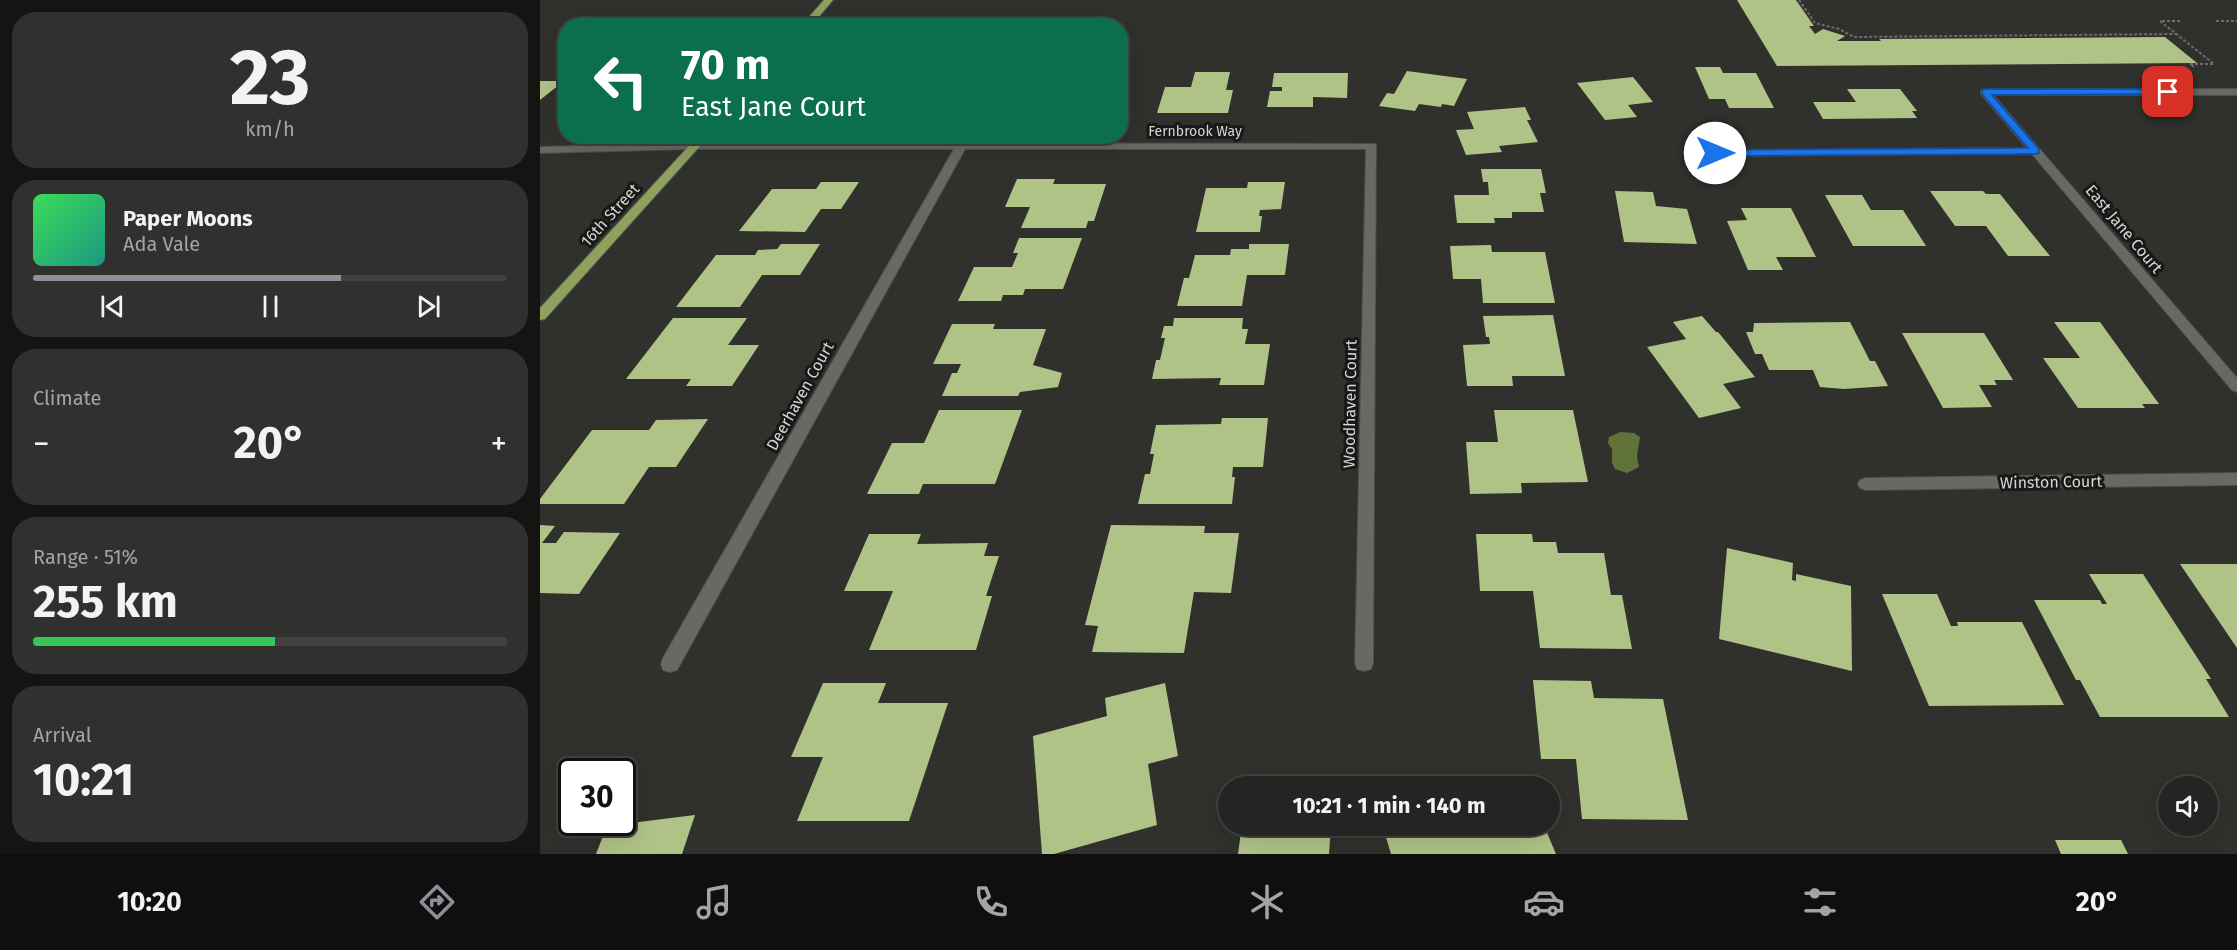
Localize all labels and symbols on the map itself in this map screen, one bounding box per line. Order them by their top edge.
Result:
pin [2142,66,2193,117]
position arrow [1683,121,1747,185]
street label: Fernbrook Way [1148,123,1242,140]
street label: 16th Street [577,179,643,250]
street label: East Jane Court [2082,181,2167,277]
street label: Deerhaven Court [762,338,838,454]
street label: Woodhaven Court [1339,339,1361,468]
street label: Winston Court [2000,472,2103,492]
speed limit sign: 30 [558,758,636,836]

